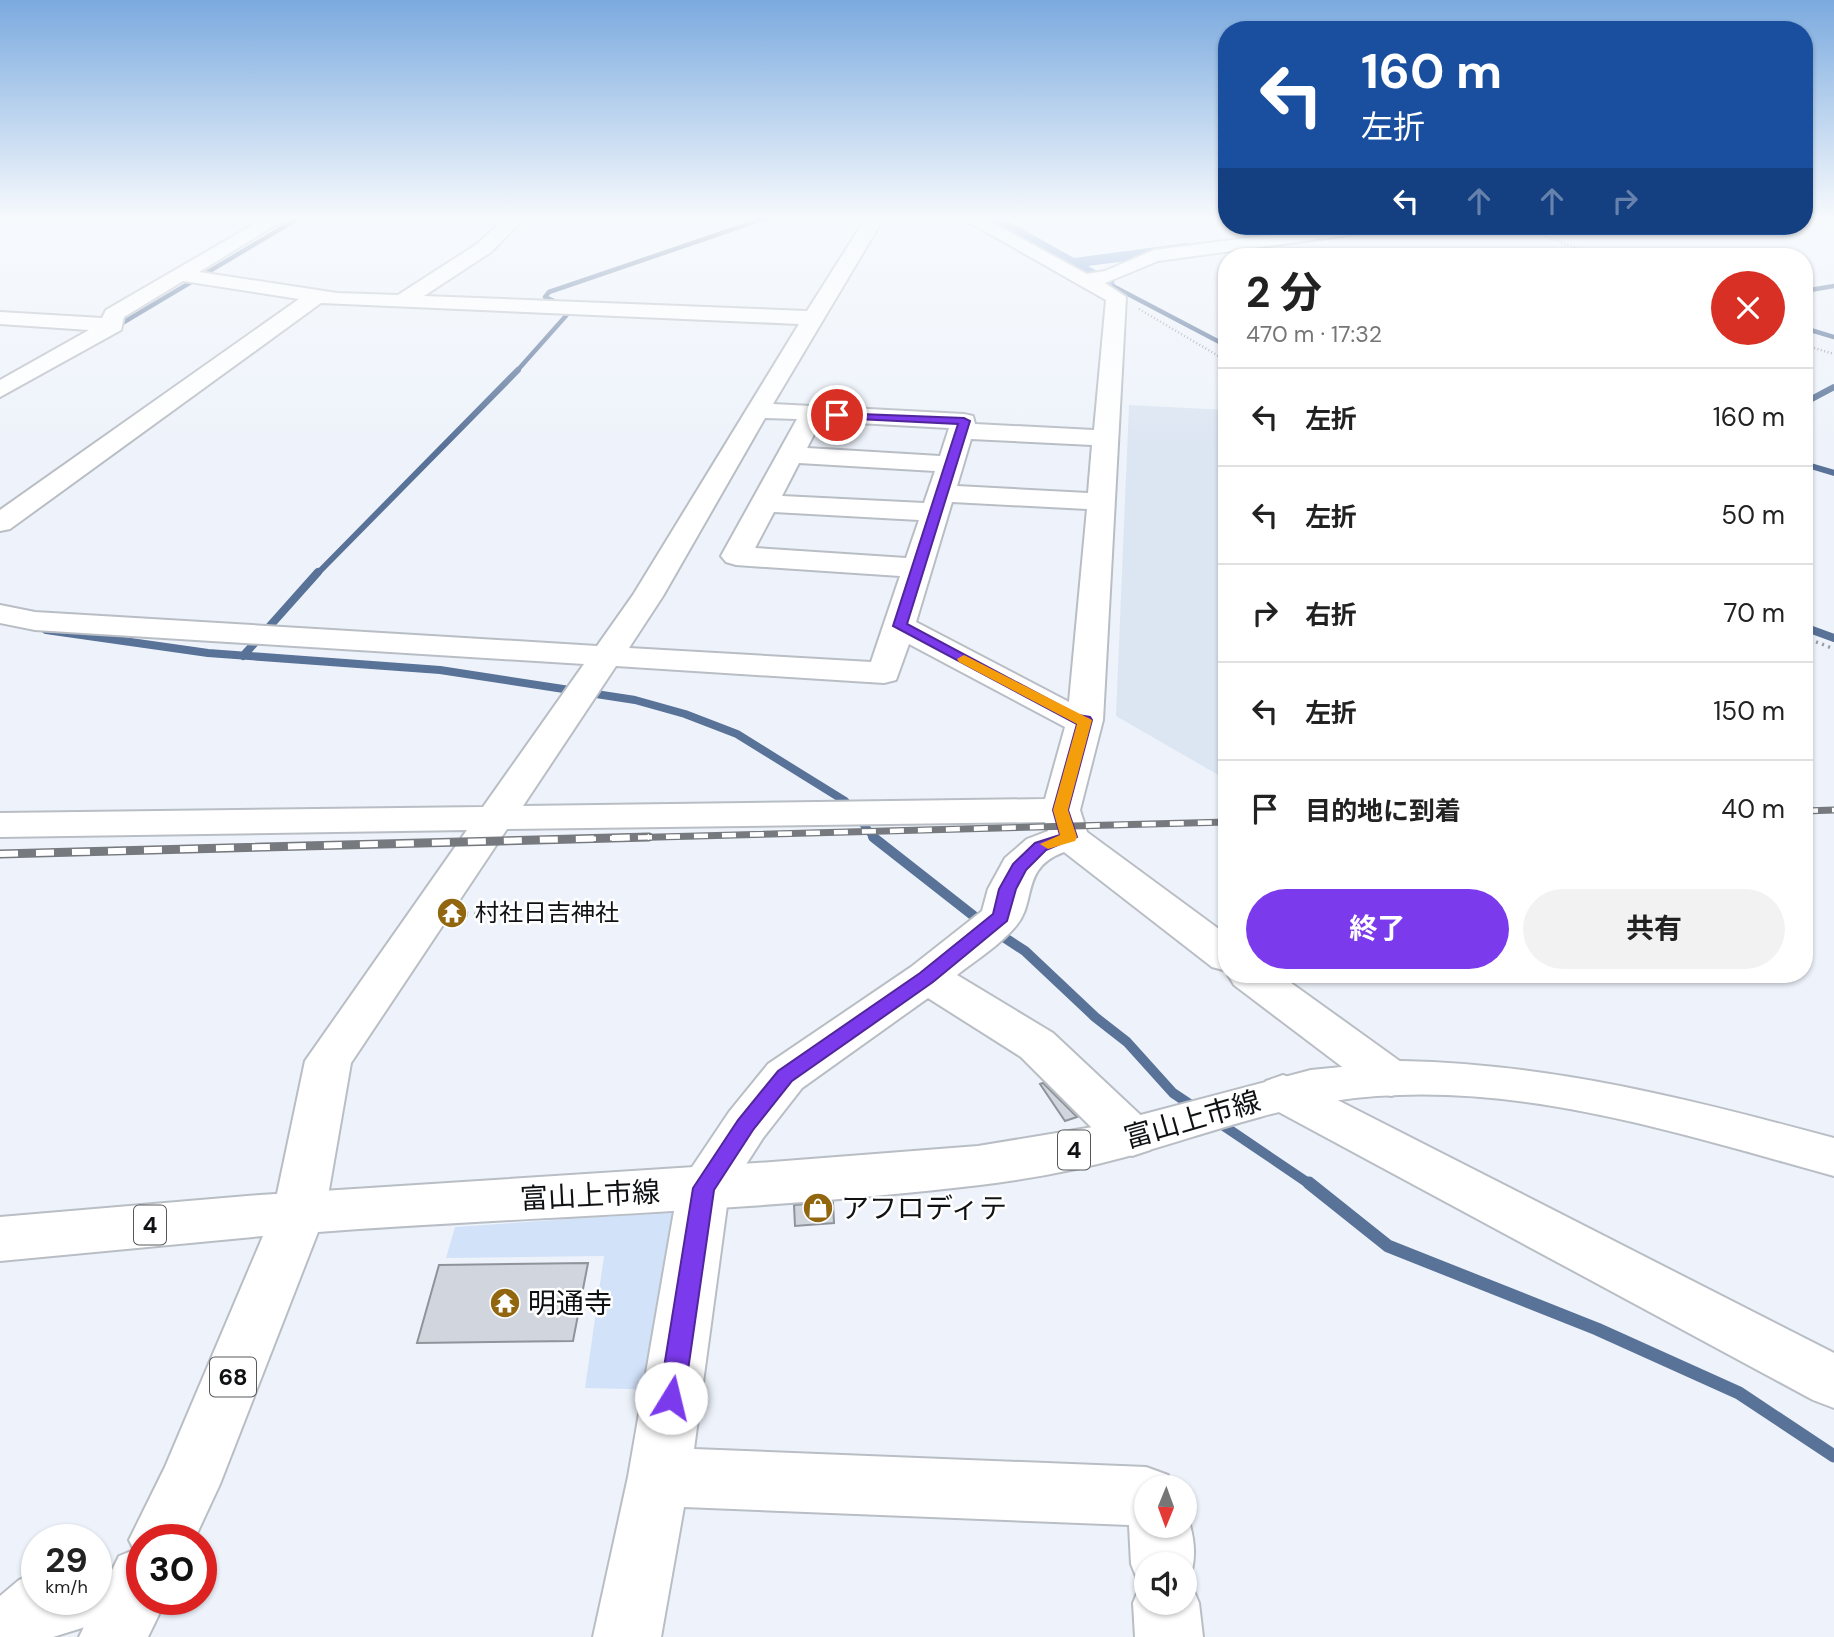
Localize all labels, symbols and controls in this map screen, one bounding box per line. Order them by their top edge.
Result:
text: 160 m [1361,39,1502,103]
icon: left [1246,49,1337,140]
text: 左折 [1361,106,1425,148]
icon: left [1387,182,1425,220]
icon: ahead [1460,182,1498,220]
icon: ahead [1533,182,1571,220]
icon: right [1606,182,1644,220]
text: 2 分 [1246,265,1322,320]
button: close [1711,271,1785,345]
text: 470 m · 17:32 [1246,319,1382,349]
pin [807,385,867,445]
icon: arrive [818,396,856,434]
icon: left [1246,398,1284,436]
text: 160 m [1713,400,1785,434]
text: 左折 [1305,402,1357,436]
icon: left [1246,496,1284,534]
text: 50 m [1721,498,1785,532]
text: 左折 [1305,500,1357,534]
icon: right [1246,594,1284,632]
text: 70 m [1724,596,1785,630]
text: 右折 [1305,598,1357,632]
icon: left [1246,692,1284,730]
text: 150 m [1713,694,1785,728]
text: 左折 [1305,696,1357,730]
icon: arrive [1246,790,1284,828]
text: 40 m [1721,792,1785,826]
text: 目的地に到着 [1305,794,1461,828]
button: 終了 [1246,889,1509,969]
button: 共有 [1523,889,1785,969]
temple icon: 村社日吉神社 [435,896,469,930]
place label: 村社日吉神社 [475,897,619,928]
street label: 富山上市線 [1120,1082,1265,1157]
road number: 4 [1058,1130,1090,1170]
street label: 富山上市線 [519,1173,661,1218]
place label: アフロディテ [841,1190,1007,1227]
shop icon: アフロディテ [801,1191,835,1225]
road number: 4 [134,1206,166,1244]
place label: 明通寺 [528,1285,612,1322]
temple icon: 明通寺 [488,1286,522,1320]
road number: 68 [210,1358,256,1396]
position arrow [634,1361,708,1435]
north arrow [1134,1475,1197,1538]
map controls [1134,1475,1197,1615]
speed limit sign: 30 [126,1524,217,1615]
text: 29 [45,1537,88,1583]
button: sound [1134,1552,1197,1615]
text: km/h [45,1575,88,1599]

